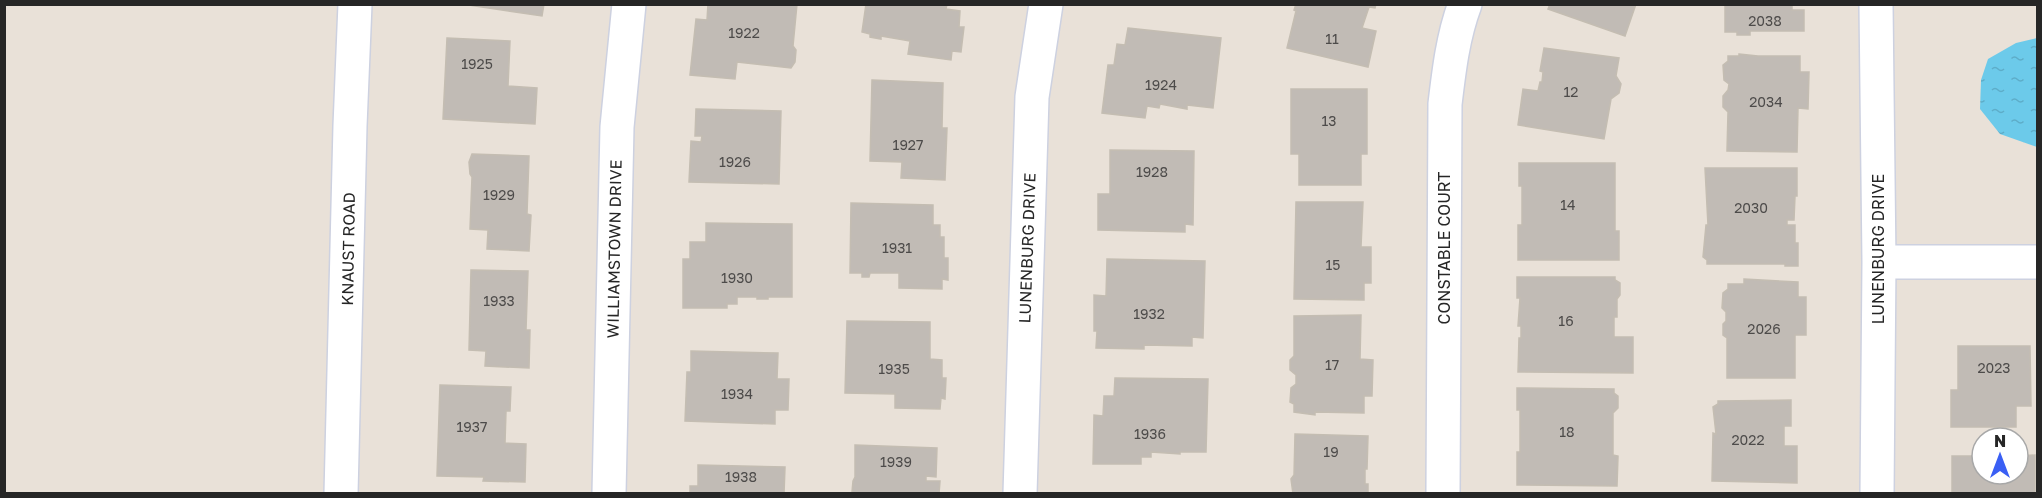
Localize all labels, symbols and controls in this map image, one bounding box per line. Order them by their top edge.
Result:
house number: 2038 [1748,12,1782,29]
house number: 1922 [728,24,760,41]
house number: 11 [1325,30,1339,47]
house number: 1925 [461,55,493,72]
house number: 1924 [1145,76,1177,93]
house number: 12 [1564,83,1578,100]
house number: 2034 [1749,93,1783,110]
house number: 13 [1322,112,1336,129]
house number: 1927 [893,136,923,153]
house number: 1926 [719,153,751,170]
street label: WILLIAMSTOWN DRIVE [602,160,626,338]
house number: 1928 [1136,163,1168,180]
street label: CONSTABLE COURT [1434,171,1454,324]
street label: LUNENBURG DRIVE [1014,172,1040,324]
street label: LUNENBURG DRIVE [1868,174,1888,324]
house number: 1929 [483,186,515,203]
street label: KNAUST ROAD [337,192,359,306]
house number: 14 [1560,196,1576,213]
house number: 2030 [1734,199,1768,216]
house number: 1931 [882,239,912,256]
house number: 15 [1326,256,1340,273]
house number: 1930 [721,269,753,286]
house number: 1933 [483,292,515,309]
house number: 1932 [1133,305,1165,322]
house number: 16 [1558,312,1574,329]
house number: 2026 [1747,320,1781,337]
house number: 17 [1325,356,1339,373]
house number: 2023 [1977,359,2011,376]
house number: 1935 [878,360,910,377]
house number: 1934 [721,385,753,402]
house number: 1937 [457,418,487,435]
house number: 18 [1559,423,1575,440]
house number: 1936 [1134,425,1166,442]
north arrow [1970,426,2030,486]
house number: 2022 [1731,431,1765,448]
text: N [1994,431,2006,451]
house number: 19 [1323,443,1339,460]
house number: 1939 [880,453,912,470]
house number: 1938 [725,468,757,485]

